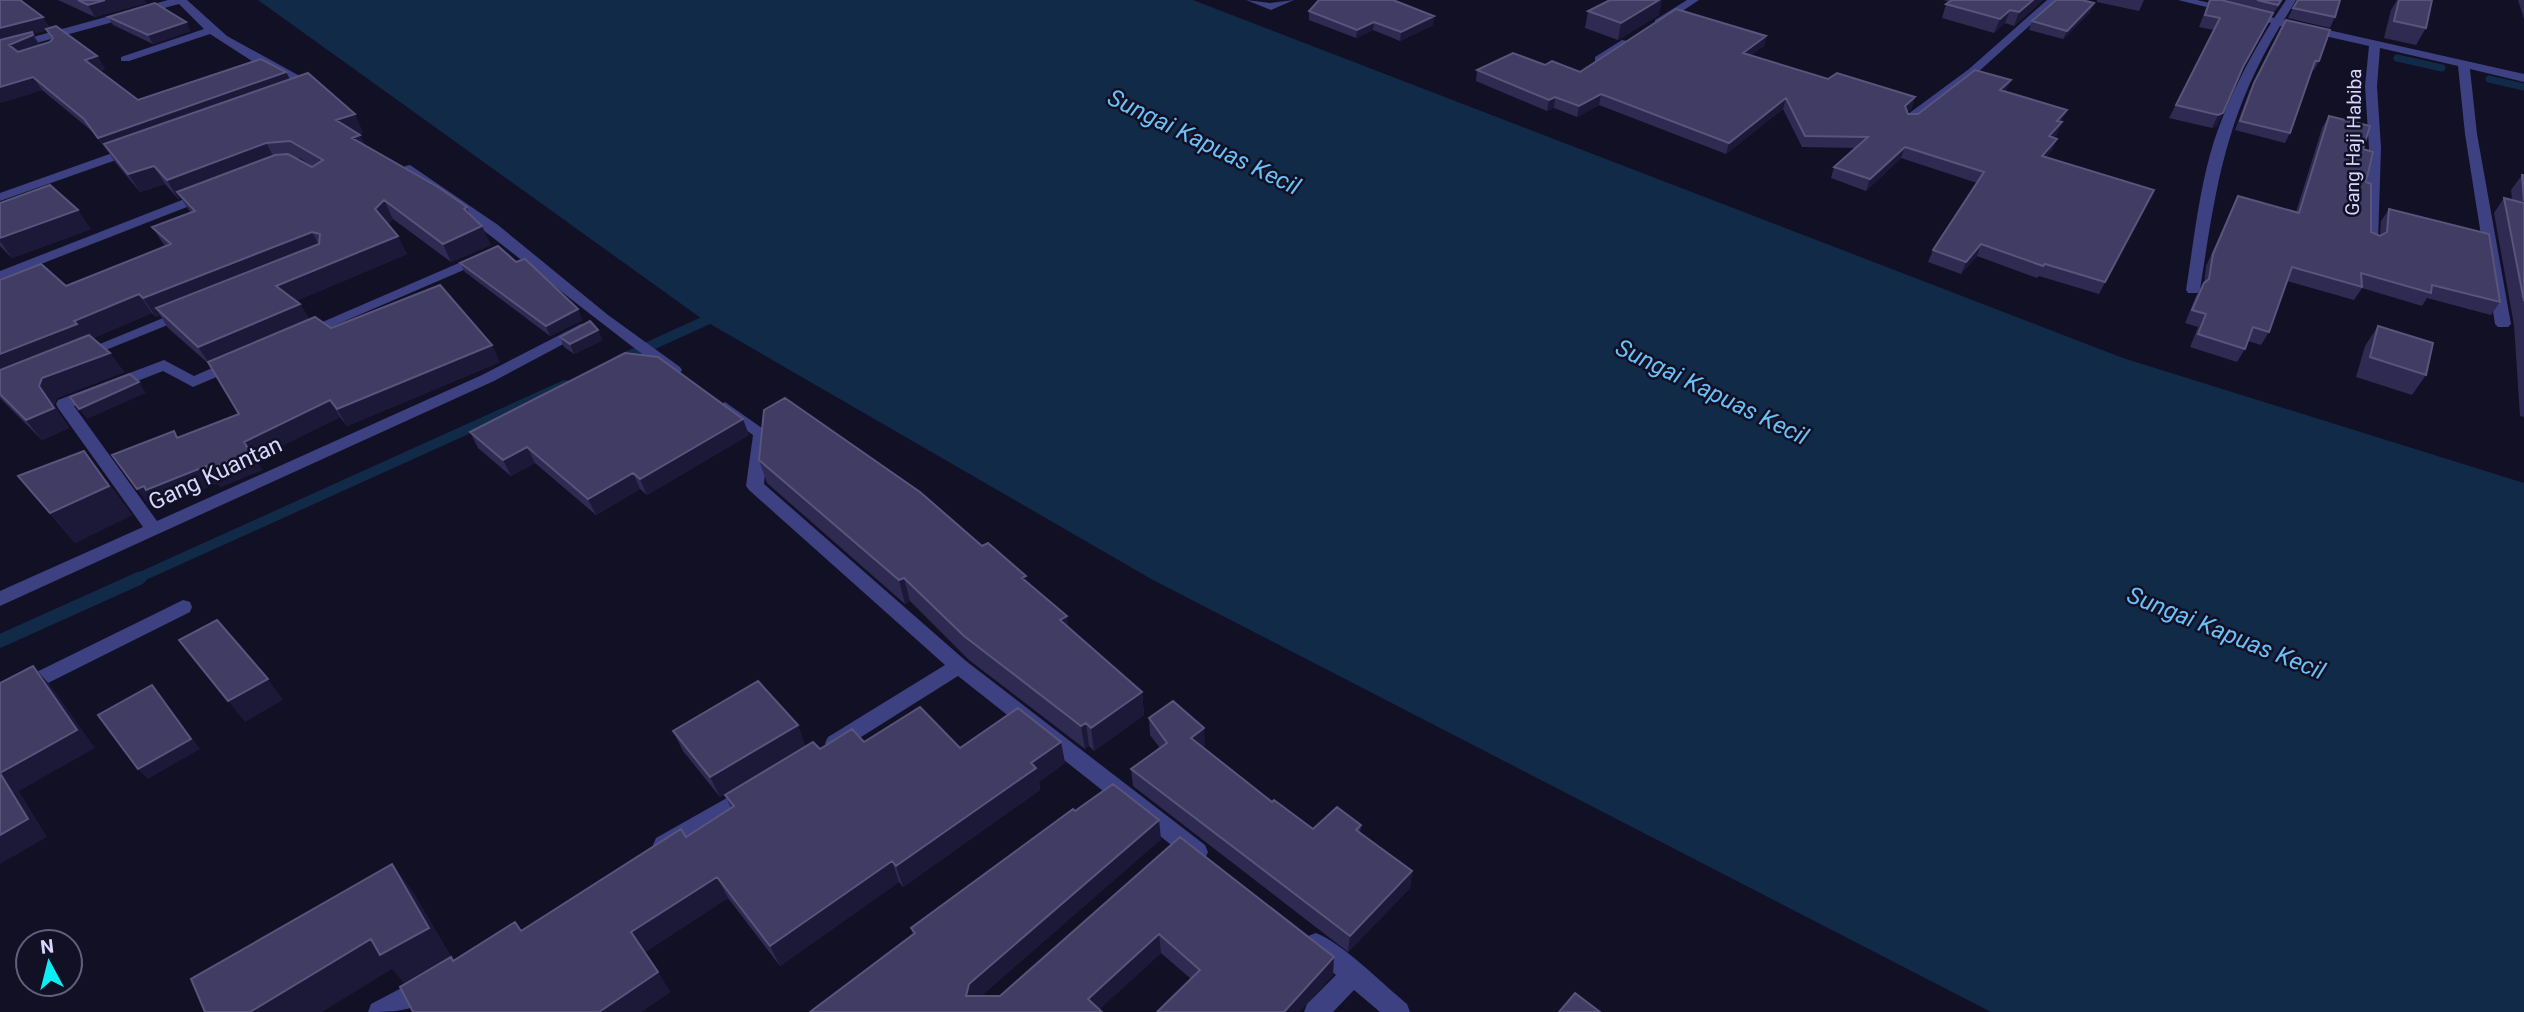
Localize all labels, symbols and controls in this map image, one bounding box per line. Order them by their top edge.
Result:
street label: Gang Haji Habiba [2341,68,2366,216]
water label: Sungai Kapuas Kecil [1103,83,1305,201]
water label: Sungai Kapuas Kecil [1611,333,1813,451]
street label: Gang Kuantan [144,431,286,516]
water label: Sungai Kapuas Kecil [2123,581,2329,686]
north arrow [14,928,84,998]
text: N [39,934,55,959]

